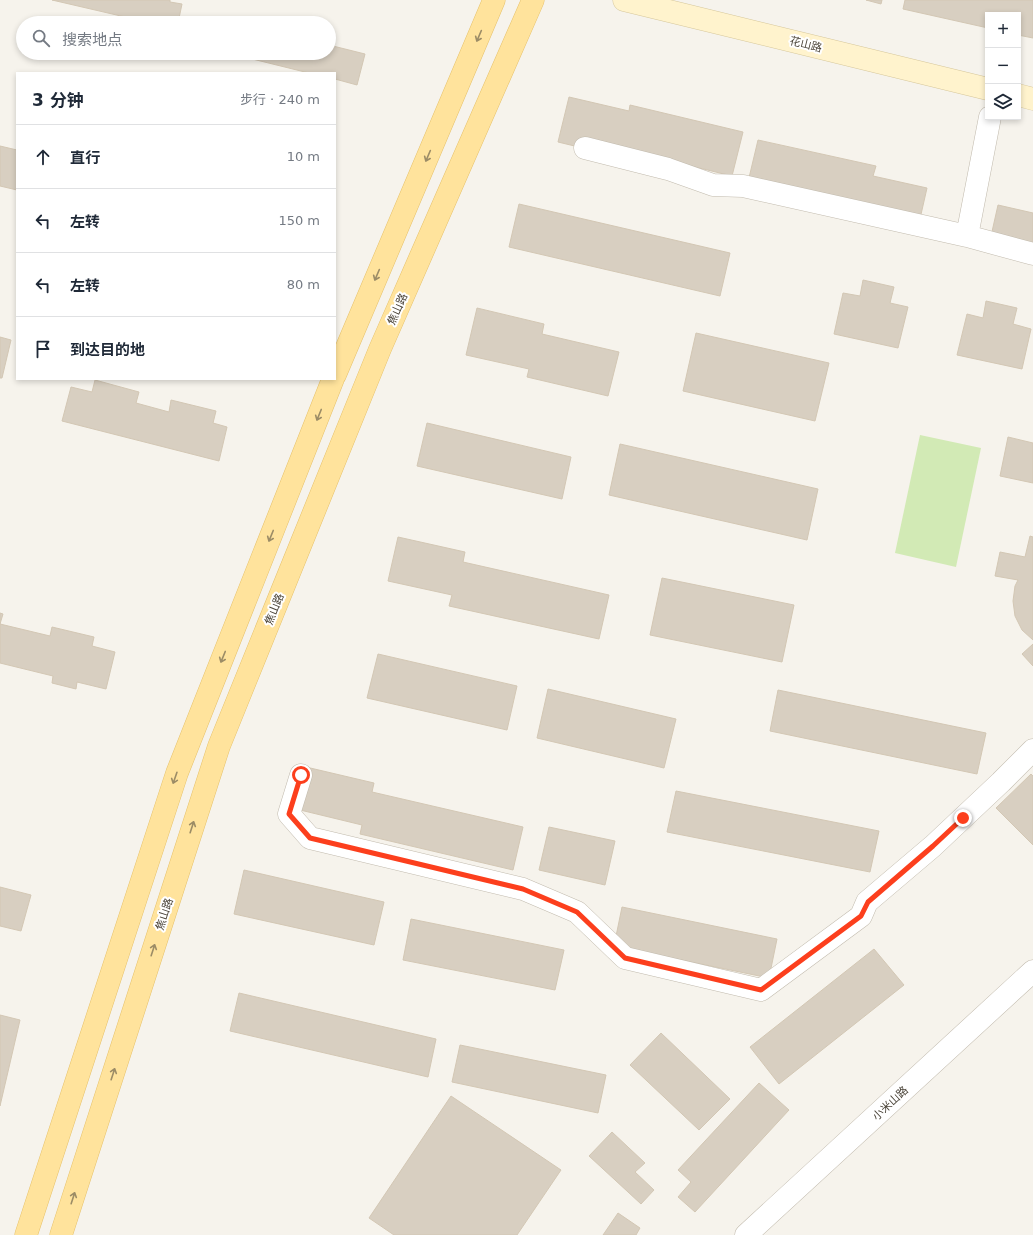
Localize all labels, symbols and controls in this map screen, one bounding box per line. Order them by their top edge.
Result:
map controls [985,12,1021,120]
button: + [985,12,1021,48]
search box [16,16,336,60]
icon: search [30,27,52,49]
one-way arrow [474,29,482,41]
text: 搜索地点 [62,31,122,49]
street label: 花山路 [788,34,823,55]
button: − [985,48,1021,84]
button: layers [985,84,1021,120]
text: 3 分钟 [32,90,84,110]
text: 步行 · 240 m [240,92,320,107]
icon: ahead [32,146,54,168]
text: 直行 [70,149,100,167]
text: 10 m [287,149,320,164]
one-way arrow [424,149,431,161]
icon: left [32,210,54,232]
text: 左转 [70,213,100,231]
text: 150 m [278,213,320,228]
one-way arrow [373,269,380,281]
icon: left [32,274,54,296]
text: 左转 [70,277,100,295]
text: 80 m [287,277,320,292]
street label: 焦山路 [385,291,410,327]
icon: arrive [32,338,54,360]
text: 到达目的地 [70,341,145,359]
one-way arrow [314,409,322,421]
one-way arrow [266,530,274,542]
street label: 焦山路 [262,591,287,627]
one-way arrow [219,650,226,662]
route start [292,766,310,784]
one-way arrow [171,771,179,783]
route end [954,809,972,827]
one-way arrow [189,821,197,833]
street label: 焦山路 [153,896,176,932]
one-way arrow [149,945,157,957]
one-way arrow [109,1069,117,1081]
street label: 小米山路 [870,1084,911,1123]
one-way arrow [70,1192,77,1205]

